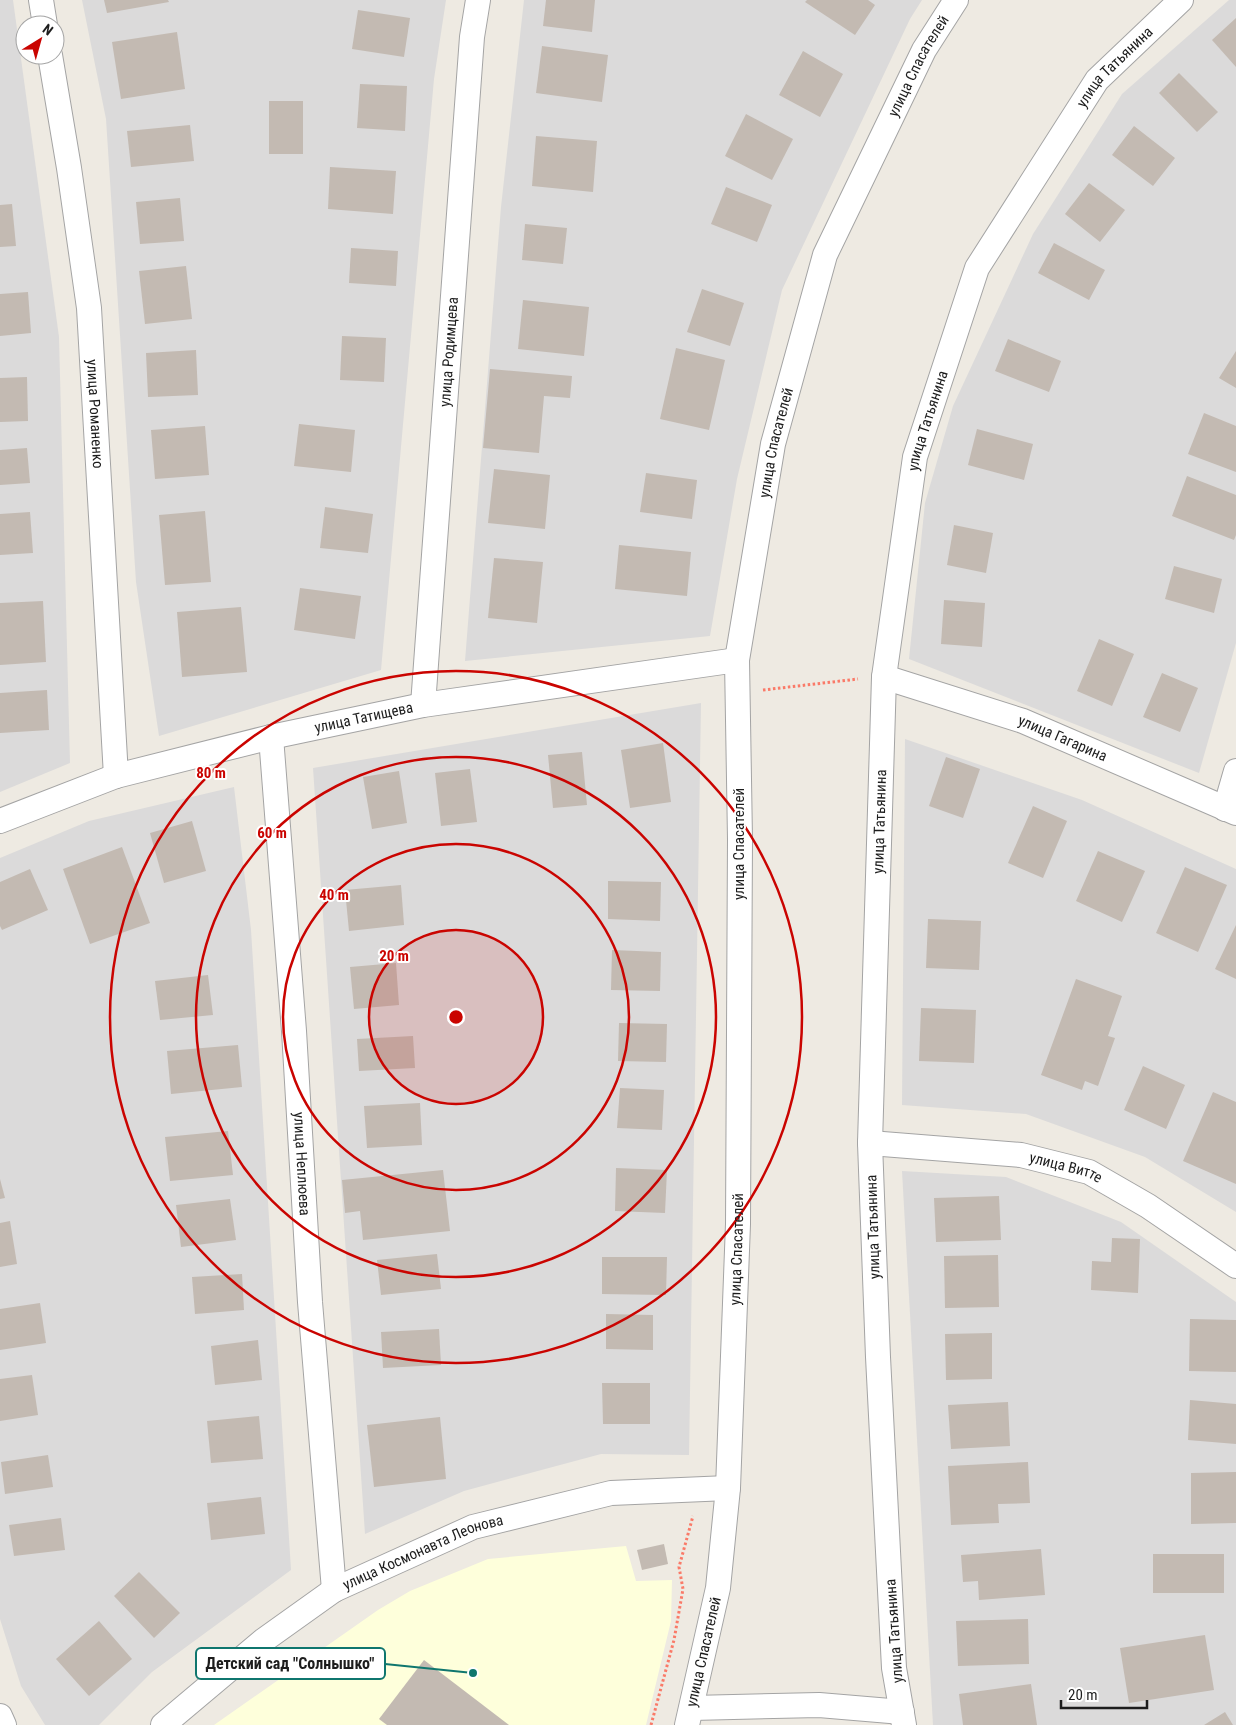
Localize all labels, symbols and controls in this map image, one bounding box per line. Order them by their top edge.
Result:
street label: улица Спасателей [884,12,953,120]
north arrow [15,15,65,65]
text: N [40,21,56,39]
street label: улица Татьянина [1073,23,1156,111]
street label: улица Родимцева [436,296,462,407]
street label: улица Романенко [83,359,107,469]
street label: улица Татьянина [904,368,952,472]
street label: улица Спасателей [755,386,797,499]
street label: улица Татищева [313,698,415,737]
street label: улица Гагарина [1016,711,1110,765]
text: 80 m [196,764,226,782]
street label: улица Татьянина [869,769,890,874]
street label: улица Спасателей [730,788,748,900]
text: 60 m [257,824,287,842]
text: 40 m [319,886,349,904]
text: 20 m [379,947,409,965]
centre of rings [447,1008,465,1026]
street label: улица Неплюева [290,1112,314,1216]
street label: улица Витте [1028,1148,1105,1187]
street label: улица Татьянина [862,1175,884,1279]
street label: улица Спасателей [726,1193,747,1306]
street label: улица Космонавта Леонова [340,1511,505,1594]
street label: улица Татьянина [881,1578,907,1684]
street label: улица Спасателей [682,1595,725,1709]
callout: Детский сад "Солнышко" [196,1648,385,1679]
text: Детский сад "Солнышко" [206,1654,374,1673]
scale bar [1061,1678,1147,1710]
text: 20 m [1068,1686,1098,1704]

